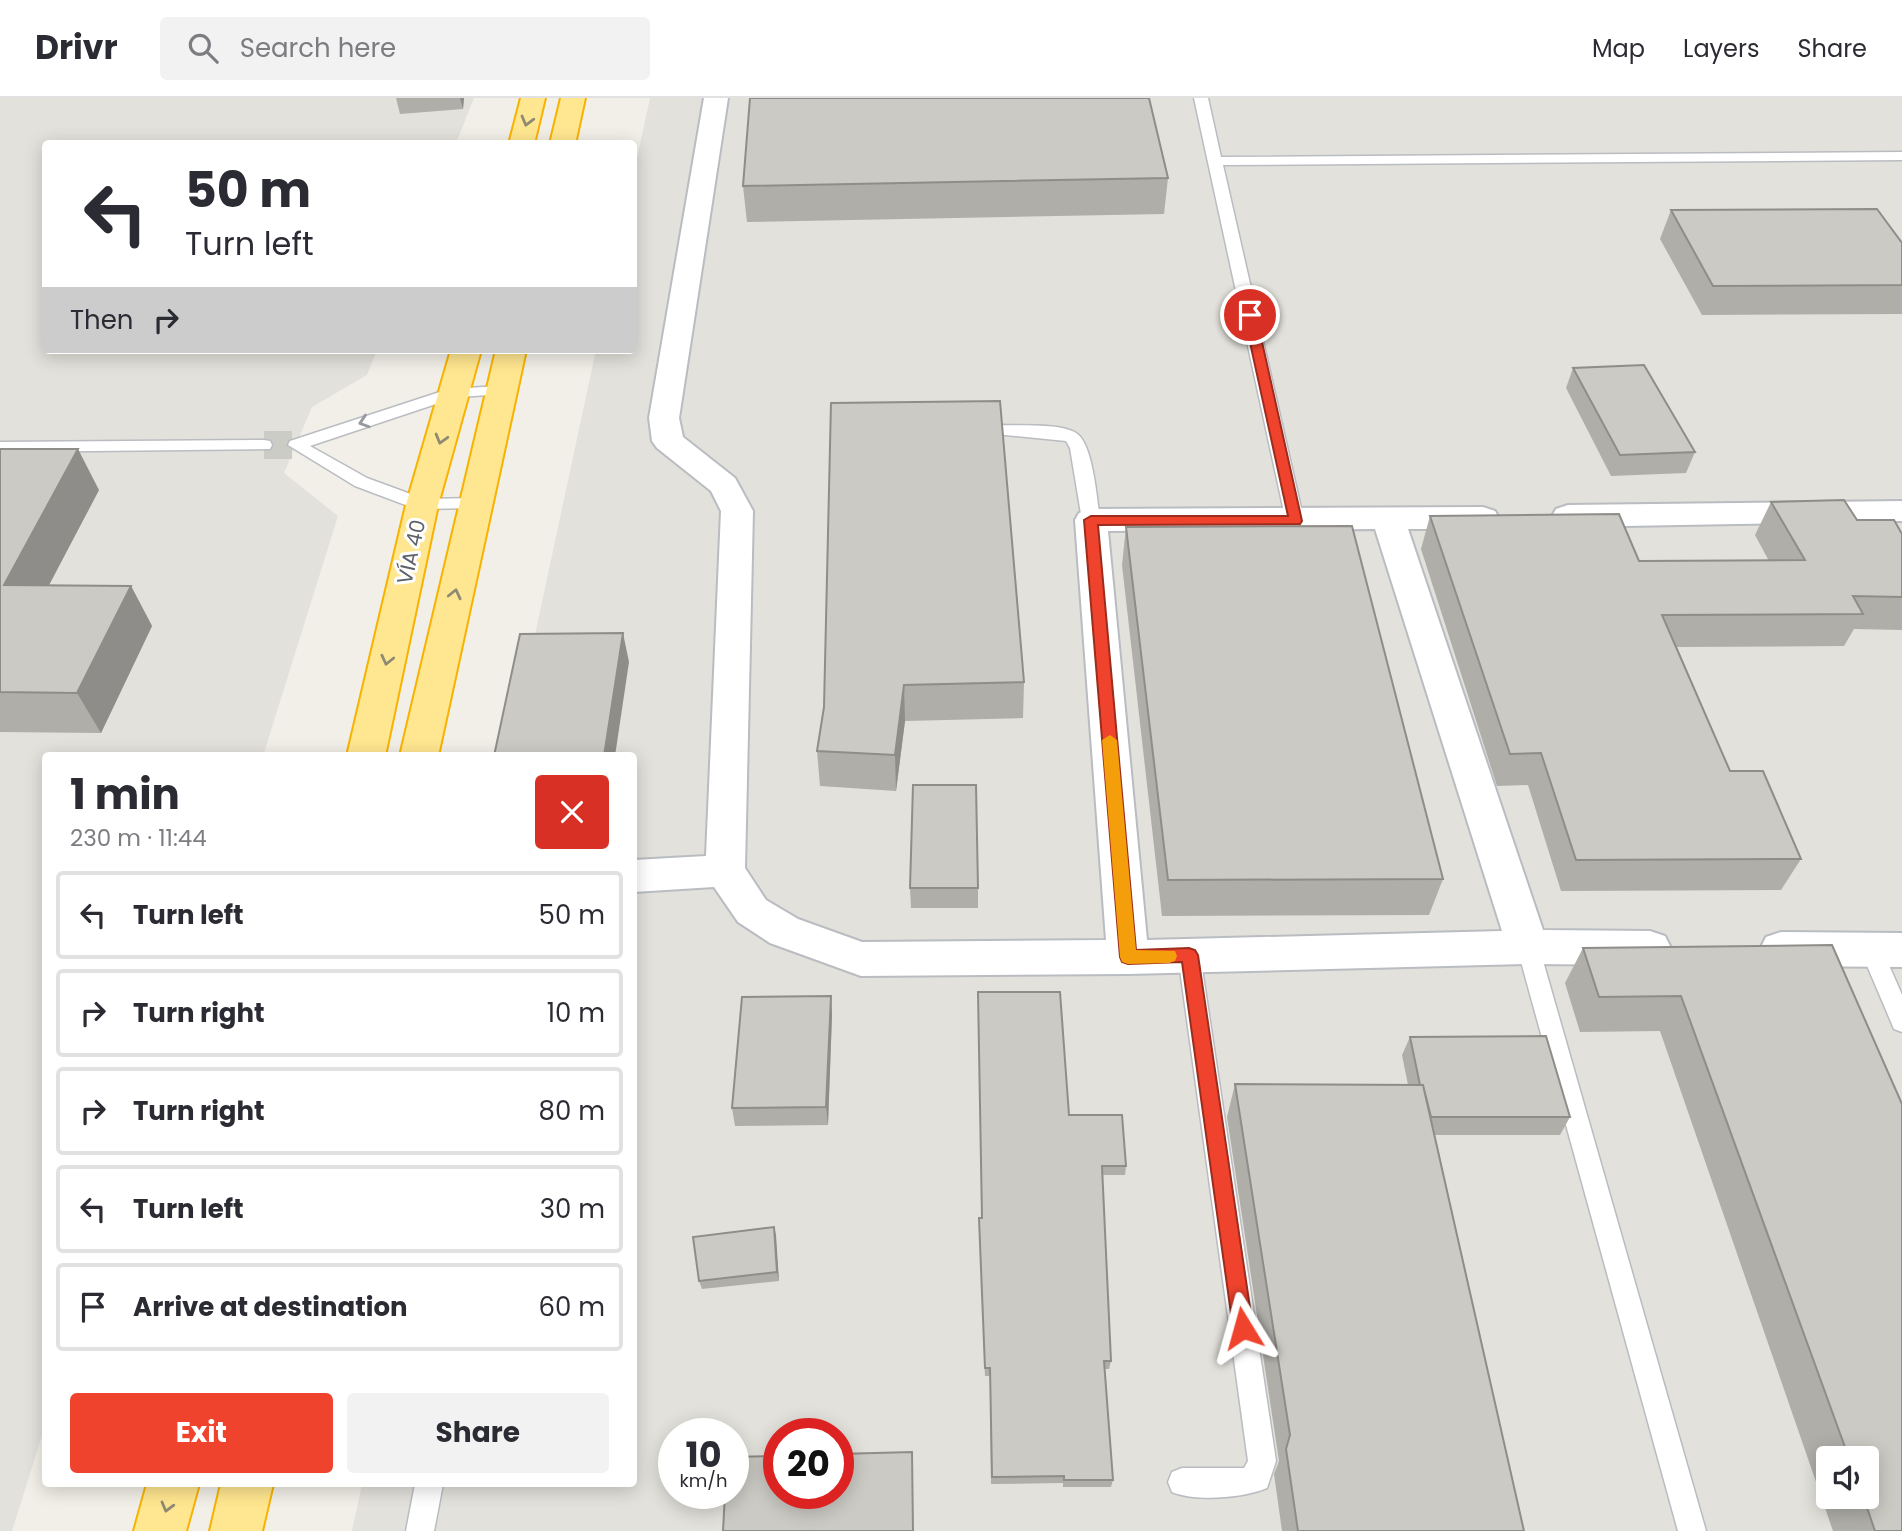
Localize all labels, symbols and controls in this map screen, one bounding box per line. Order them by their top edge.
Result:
search box [160,17,650,80]
text: Drivr [35,24,118,71]
icon: search [184,29,222,67]
text: Search here [240,30,396,66]
text: Map [1592,32,1645,65]
text: Layers [1683,32,1759,65]
text: Share [1797,32,1867,65]
one-way arrow [521,115,535,127]
text: 50 m [185,156,311,224]
icon: left [70,168,161,259]
text: Turn left [185,221,314,266]
pin [1220,285,1280,345]
icon: arrive [1231,296,1269,334]
icon: right [147,301,185,339]
text: Then [70,302,133,338]
one-way arrow [358,414,371,428]
one-way arrow [434,433,449,445]
street label: VÍA 40 [390,517,432,587]
one-way arrow [447,588,462,600]
one-way arrow [381,654,396,666]
text: 1 min [70,765,180,824]
button: close [535,775,609,849]
text: 230 m · 11:44 [70,822,207,854]
icon: left [74,896,112,934]
text: Turn left [133,897,244,933]
text: 50 m [539,897,605,933]
icon: right [74,994,112,1032]
text: Turn right [133,995,265,1031]
text: 10 m [547,995,605,1031]
icon: right [74,1092,112,1130]
text: Turn right [133,1093,265,1129]
text: 80 m [539,1093,605,1129]
icon: left [74,1190,112,1228]
text: Turn left [133,1191,244,1227]
text: 30 m [540,1191,605,1227]
icon: arrive [74,1288,112,1326]
text: Arrive at destination [133,1289,408,1325]
text: 60 m [538,1289,605,1325]
position arrow [1206,1291,1280,1365]
button: Exit [70,1393,333,1473]
button: Share [347,1393,609,1473]
speed limit sign: 20 [763,1418,854,1509]
text: 10 [686,1430,721,1479]
map controls [1816,1446,1879,1509]
button: sound [1816,1446,1879,1509]
text: km/h [680,1468,727,1493]
one-way arrow [161,1501,175,1513]

